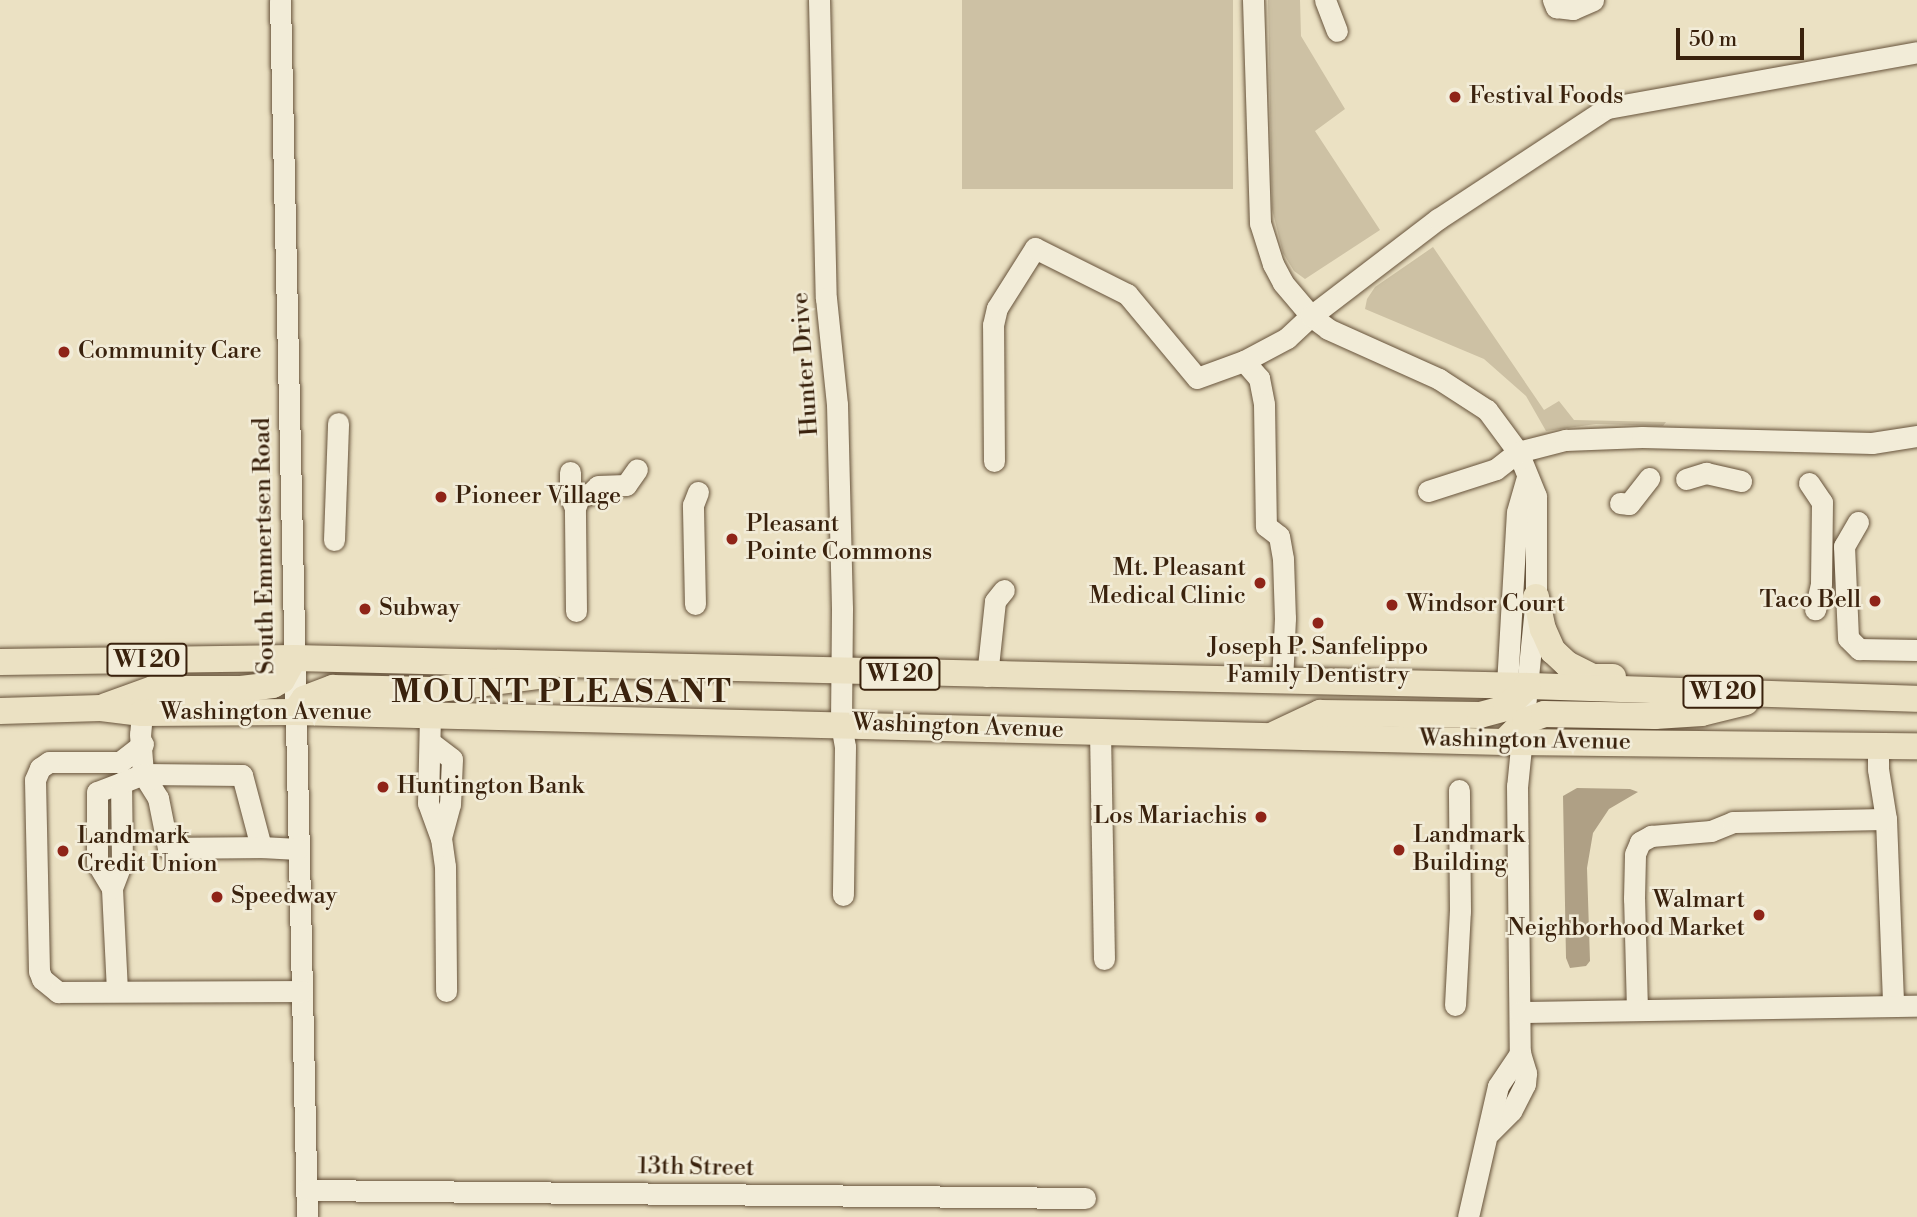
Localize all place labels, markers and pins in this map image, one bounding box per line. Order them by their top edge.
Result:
place label: Festival Foods [1469,83,1624,111]
marker: Festival Foods [1447,89,1463,105]
place label: Community Care [78,338,262,366]
marker: Community Care [56,344,72,360]
place label: Pioneer Village [455,483,621,511]
marker: Pioneer Village [433,489,449,505]
place label: Pleasant Pointe Commons [746,511,932,567]
marker: Pleasant Pointe Commons [724,531,740,547]
place label: Mt. Pleasant Medical Clinic [1089,555,1246,611]
marker: Mt. Pleasant Medical Clinic [1252,575,1268,591]
place label: Taco Bell [1760,587,1861,615]
place label: Windsor Court [1406,591,1565,619]
marker: Taco Bell [1867,593,1883,609]
place label: Subway [379,595,460,623]
marker: Windsor Court [1384,597,1400,613]
marker: Subway [357,601,373,617]
marker: Joseph P. Sanfelippo Family Dentistry [1310,615,1326,631]
place label: Joseph P. Sanfelippo Family Dentistry [1208,634,1428,690]
place label: Huntington Bank [397,773,584,801]
marker: Huntington Bank [375,779,391,795]
place label: Los Mariachis [1093,803,1247,831]
marker: Los Mariachis [1253,809,1269,825]
place label: Landmark Building [1413,822,1525,878]
place label: Landmark Credit Union [77,823,218,879]
marker: Landmark Building [1391,842,1407,858]
marker: Landmark Credit Union [55,843,71,859]
place label: Speedway [231,883,337,911]
place label: Walmart Neighborhood Market [1507,887,1745,943]
marker: Speedway [209,889,225,905]
marker: Walmart Neighborhood Market [1751,907,1767,923]

